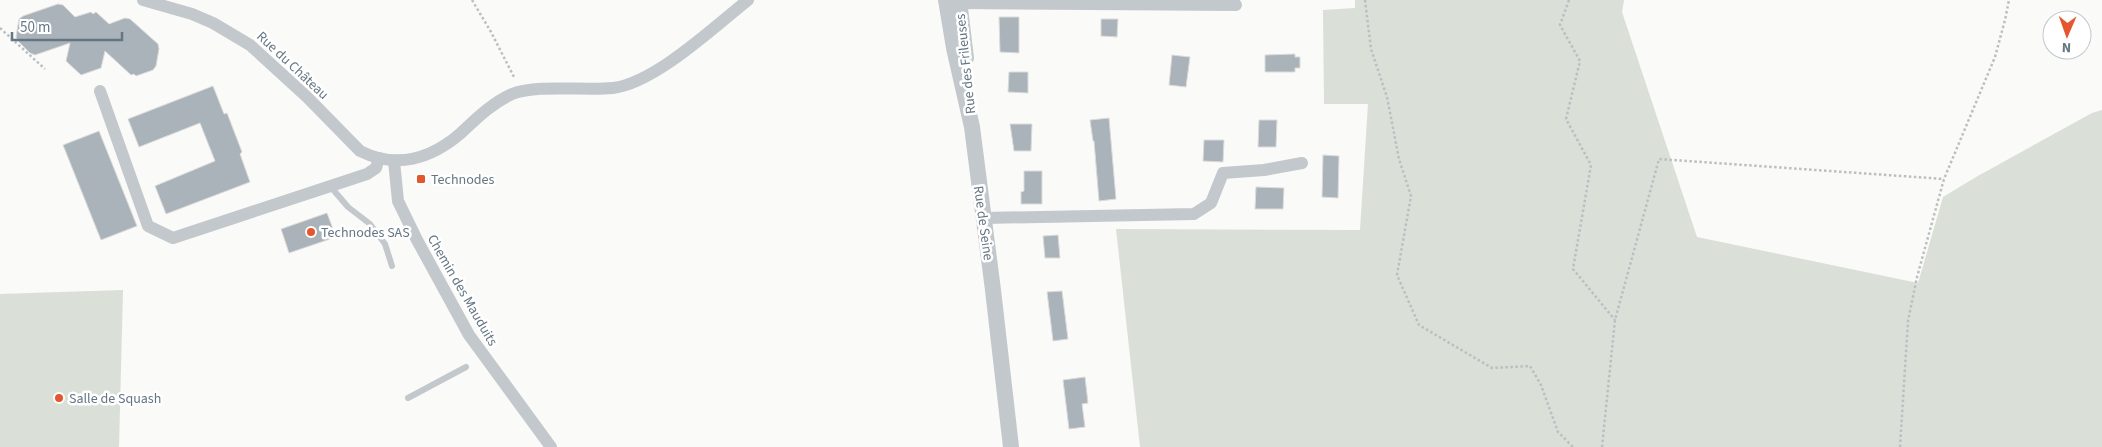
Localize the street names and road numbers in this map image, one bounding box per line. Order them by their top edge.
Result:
street label: Rue des Frileuses [951,13,981,115]
street label: Rue du Château [252,27,333,104]
street label: Rue de Seine [968,184,998,262]
street label: Chemin des Mauduits [422,231,502,350]

